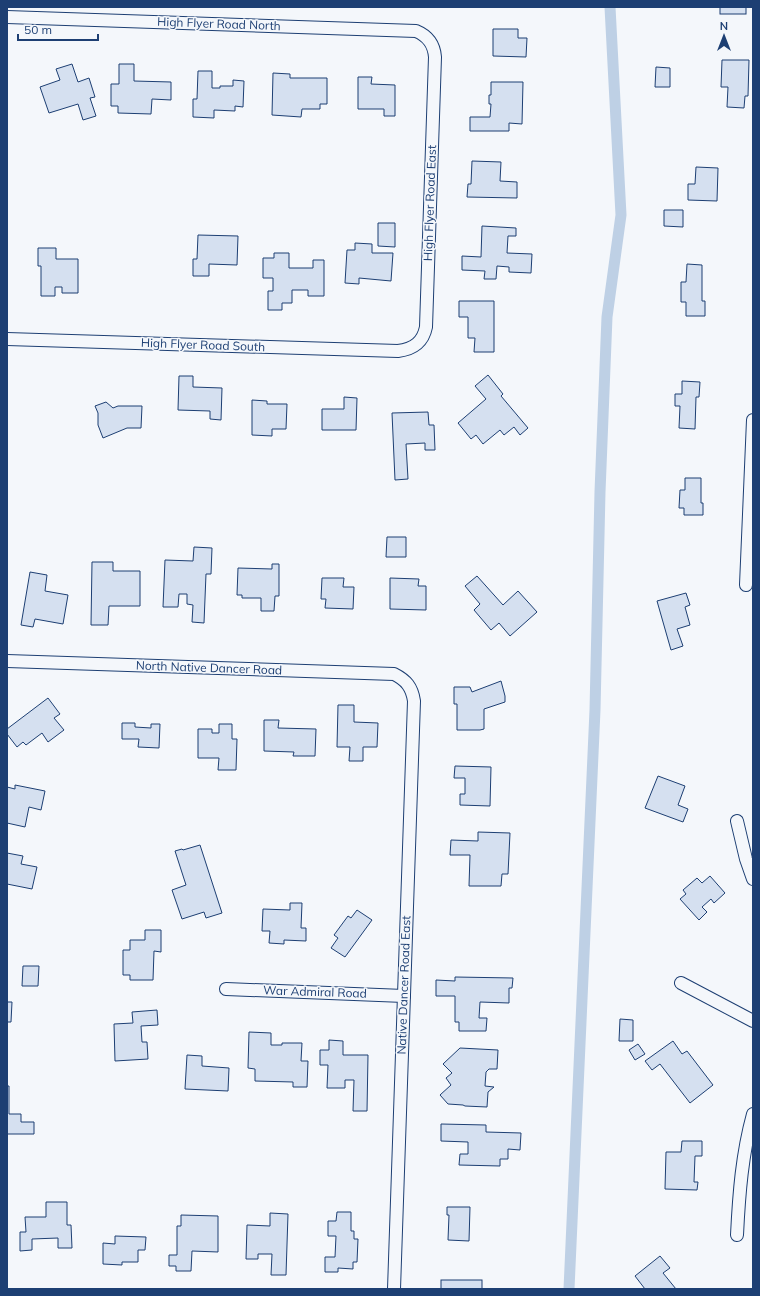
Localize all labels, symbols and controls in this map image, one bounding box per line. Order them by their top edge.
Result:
street label: High Flyer Road North [157,14,281,33]
scale bar [18,16,98,42]
north arrow [704,16,744,56]
text: N [720,19,728,33]
text: 50 m [24,22,52,37]
street label: High Flyer Road East [420,145,439,261]
street label: High Flyer Road South [141,335,265,354]
street label: North Native Dancer Road [136,657,282,678]
street label: Native Dancer Road East [394,915,413,1055]
street label: War Admiral Road [263,982,367,1001]

